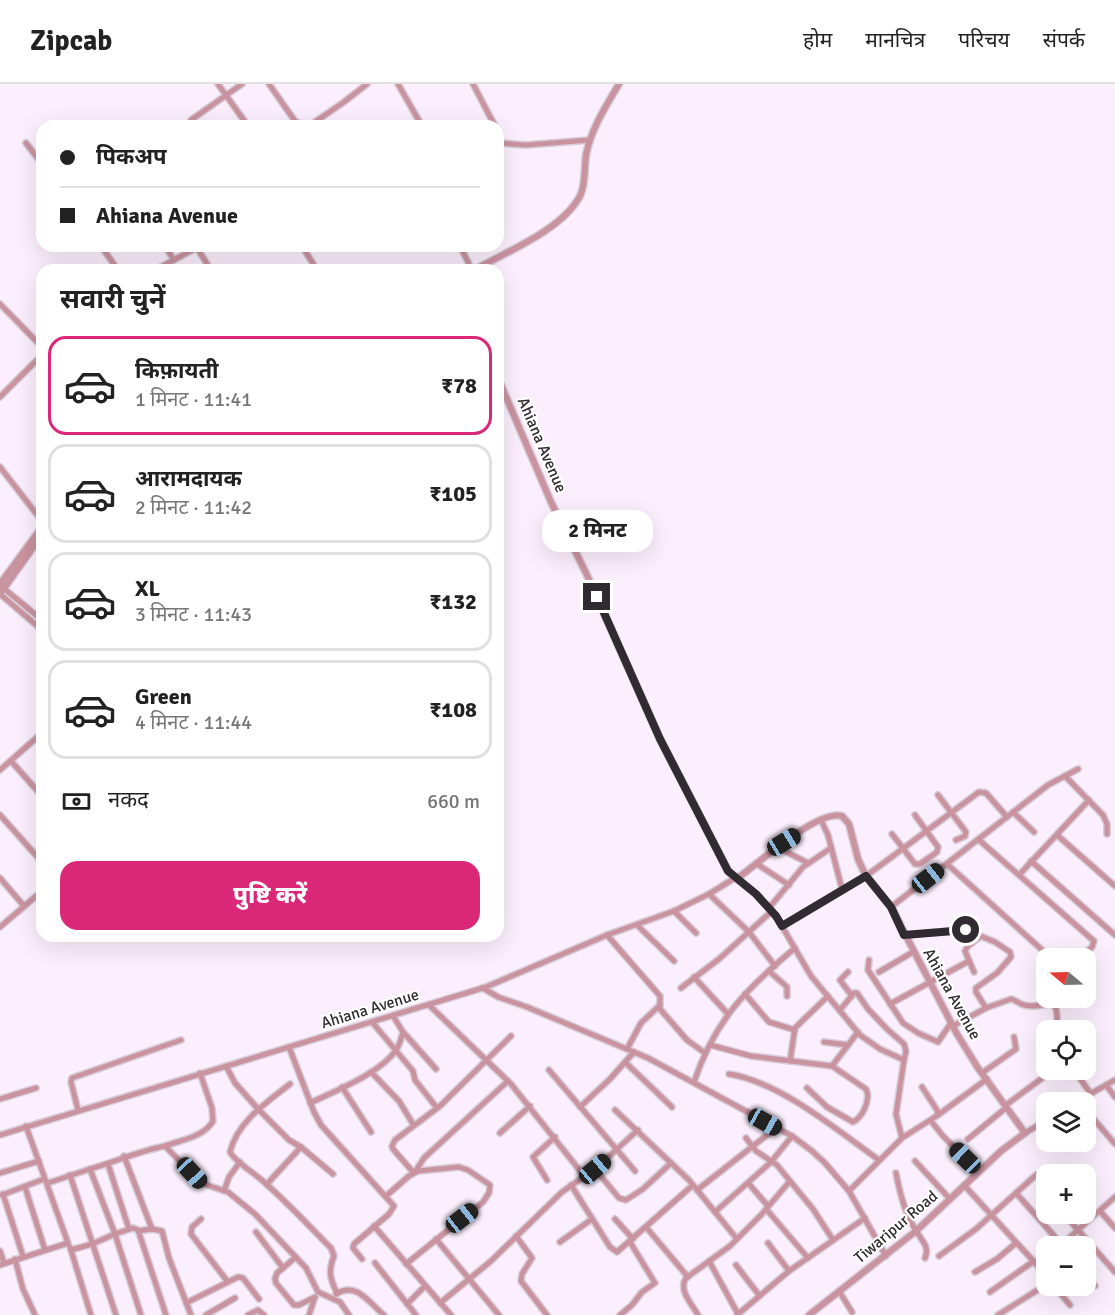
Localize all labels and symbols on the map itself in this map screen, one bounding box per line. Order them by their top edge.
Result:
street label: Ahiana Avenue [513,394,571,496]
callout: 2 मिनट [542,510,652,552]
route end [583,583,610,610]
car [764,825,804,859]
car [908,860,948,896]
route start [952,916,979,943]
street label: Ahiana Avenue [919,945,985,1043]
north arrow [1036,948,1096,1008]
street label: Ahiana Avenue [319,985,421,1033]
car [745,1105,785,1139]
car [946,1139,984,1177]
car [575,1151,615,1187]
car [173,1154,211,1192]
street label: Tiwaripur Road [850,1186,942,1268]
car [442,1200,482,1236]

